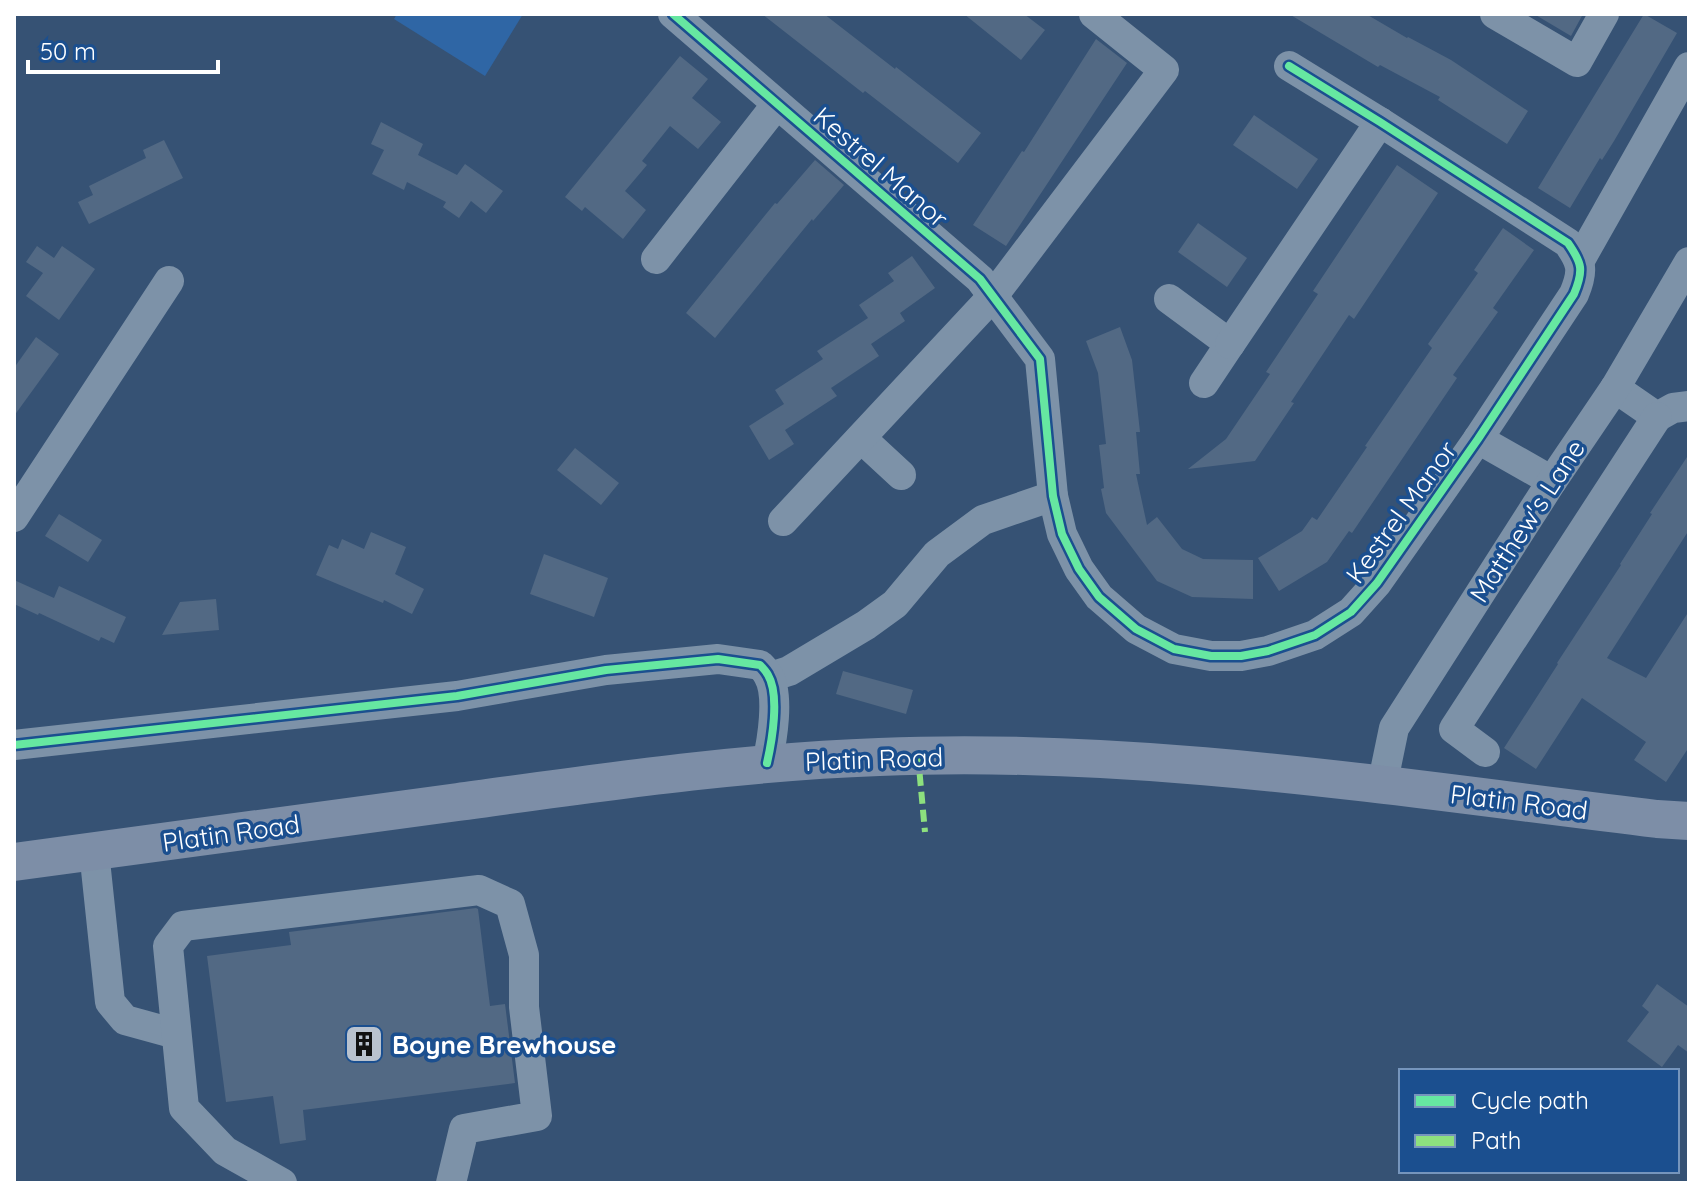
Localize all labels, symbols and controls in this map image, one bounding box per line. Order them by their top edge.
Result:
scale bar [28,24,218,74]
text: 50 m [40,36,96,66]
street label: Kestrel Manor [807,99,955,235]
street label: Matthew's Lane [1462,433,1592,609]
street label: Kestrel Manor [1338,434,1464,590]
street label: Platin Road [804,740,944,778]
street label: Platin Road [1448,777,1590,827]
street label: Platin Road [160,807,302,859]
building icon: Boyne Brewhouse [343,1023,385,1065]
place label: Boyne Brewhouse [392,1028,616,1061]
legend [1399,1069,1679,1173]
text: Cycle path [1471,1085,1589,1115]
text: Path [1471,1125,1522,1155]

